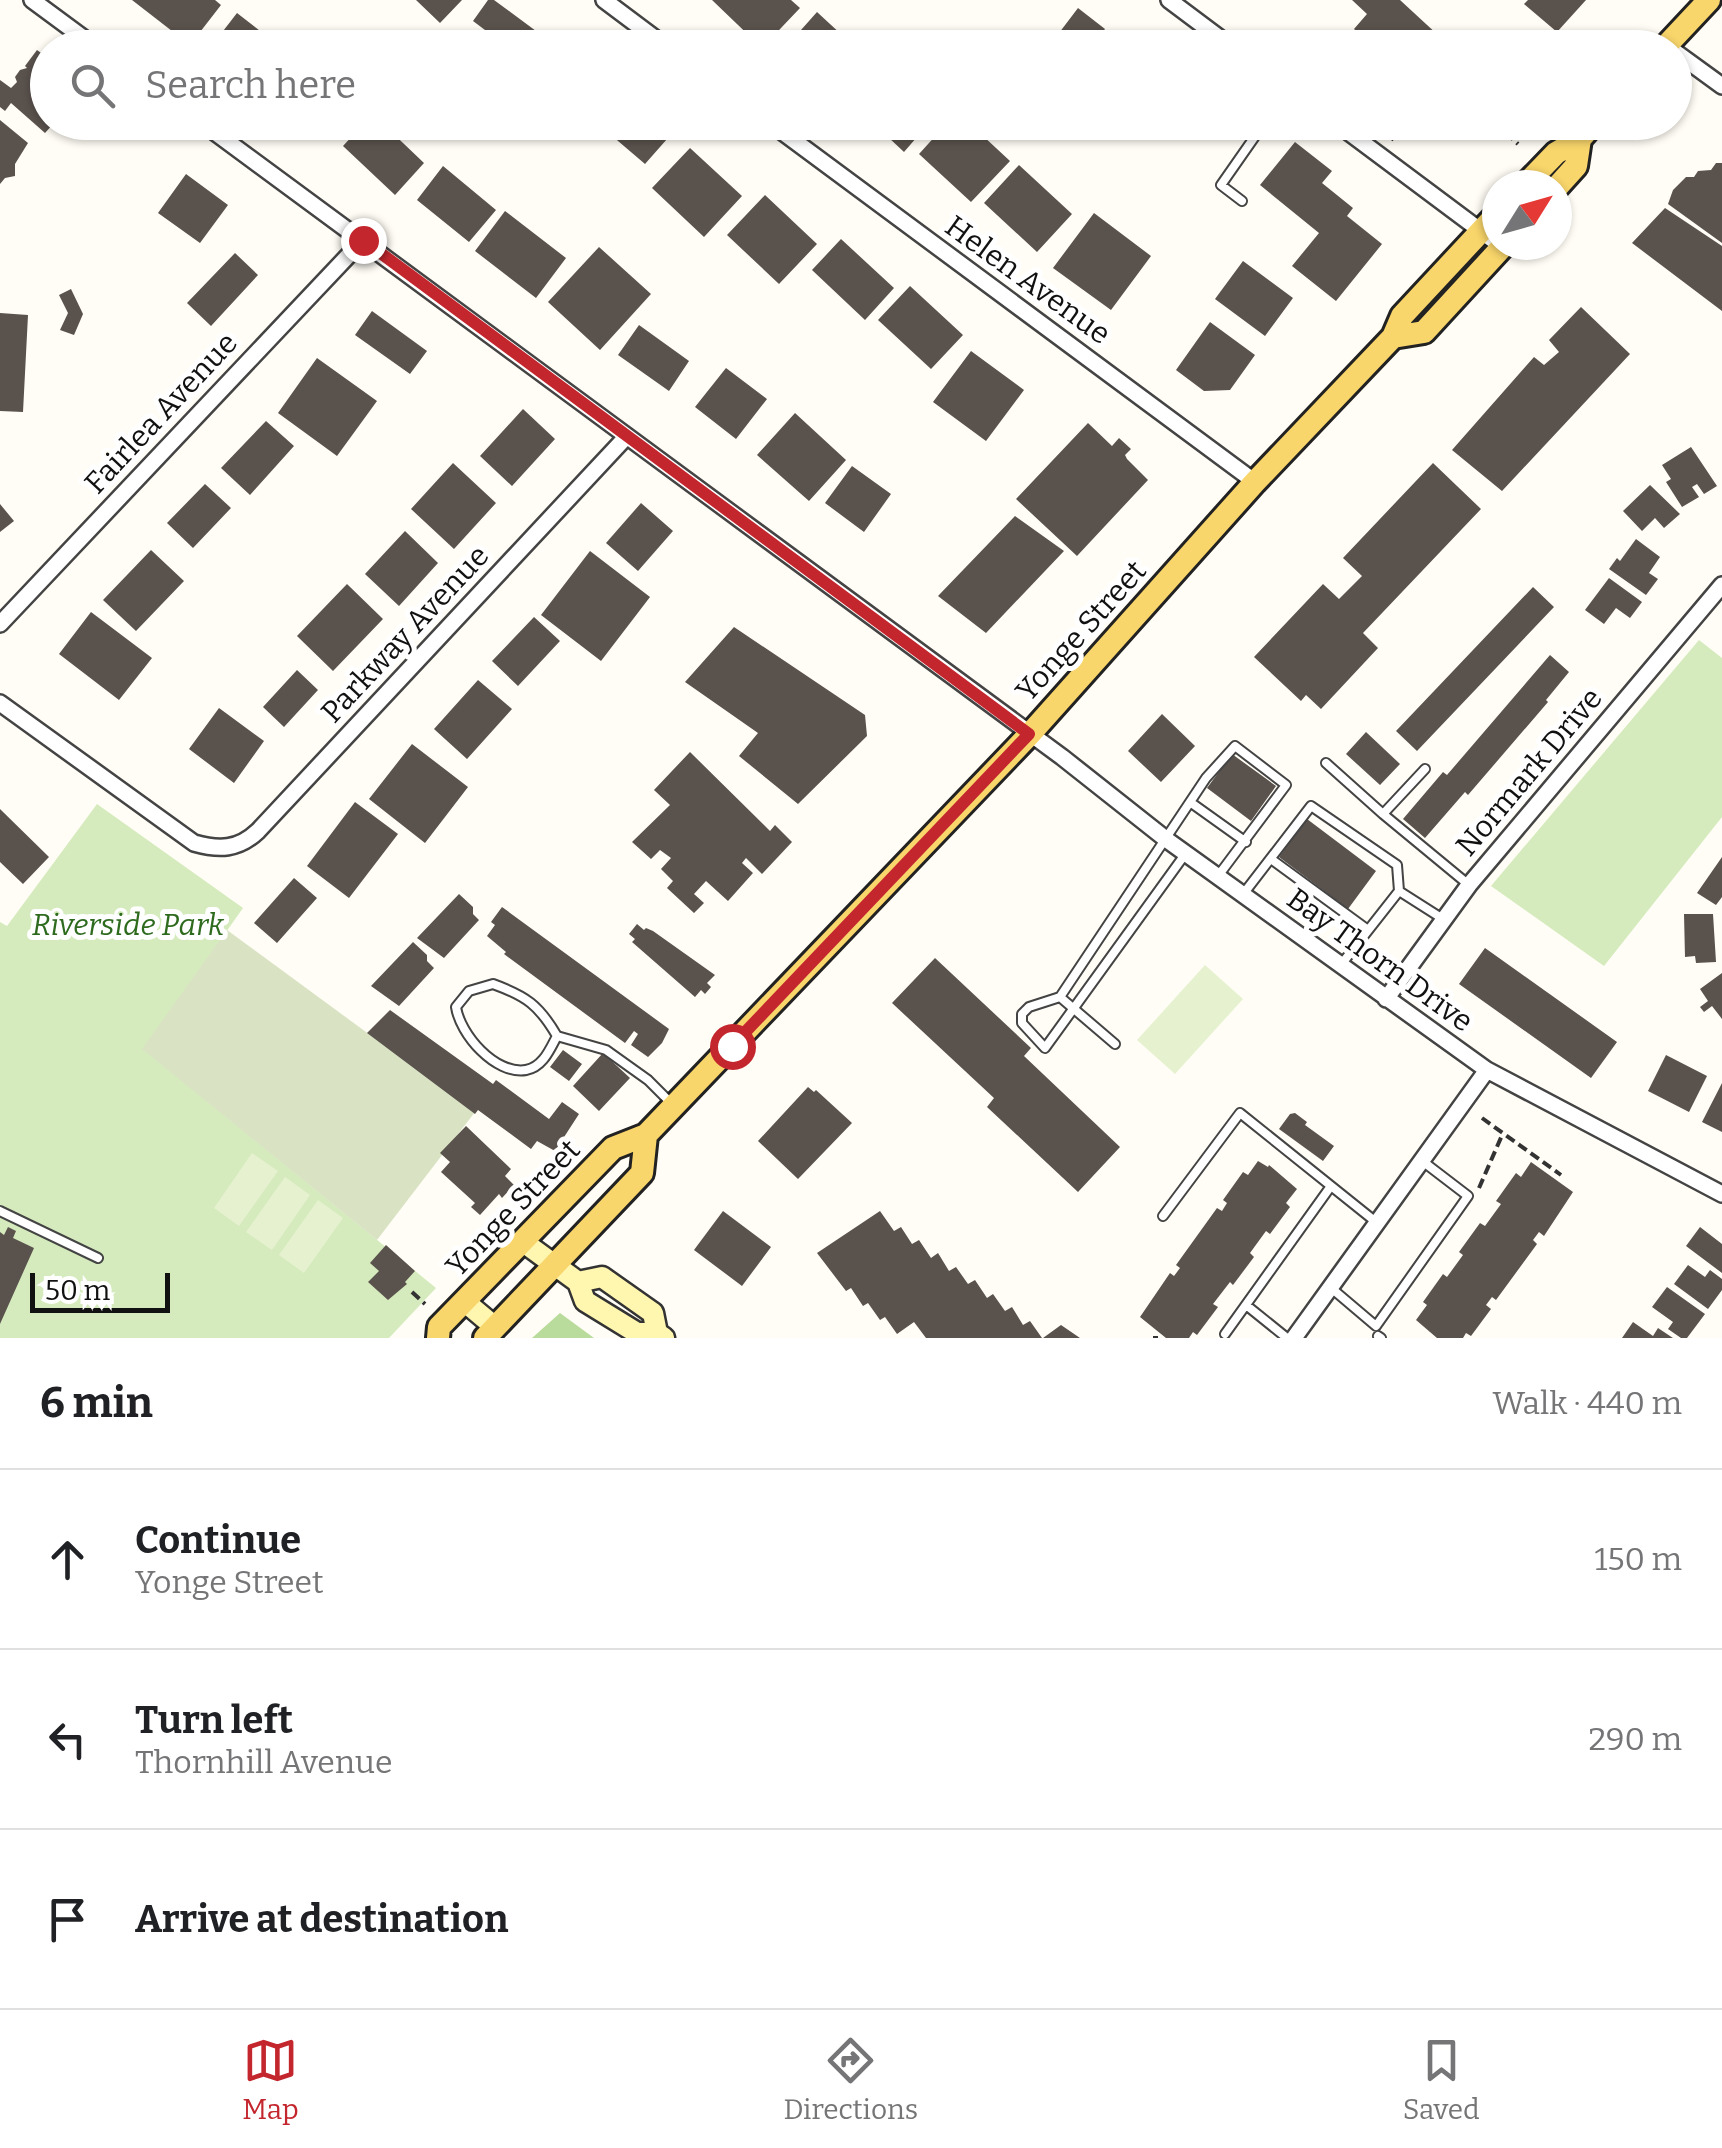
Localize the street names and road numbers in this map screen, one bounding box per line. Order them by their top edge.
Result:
street label: Helen Avenue [938,208,1118,352]
street label: Fairlea Avenue [77,325,245,501]
street label: Parkway Avenue [314,538,496,730]
street label: Yonge Street [1009,553,1154,709]
street label: Normark Drive [1448,681,1610,863]
street label: Bay Thorn Drive [1280,881,1480,1039]
street label: Yonge Street [439,1132,587,1284]

